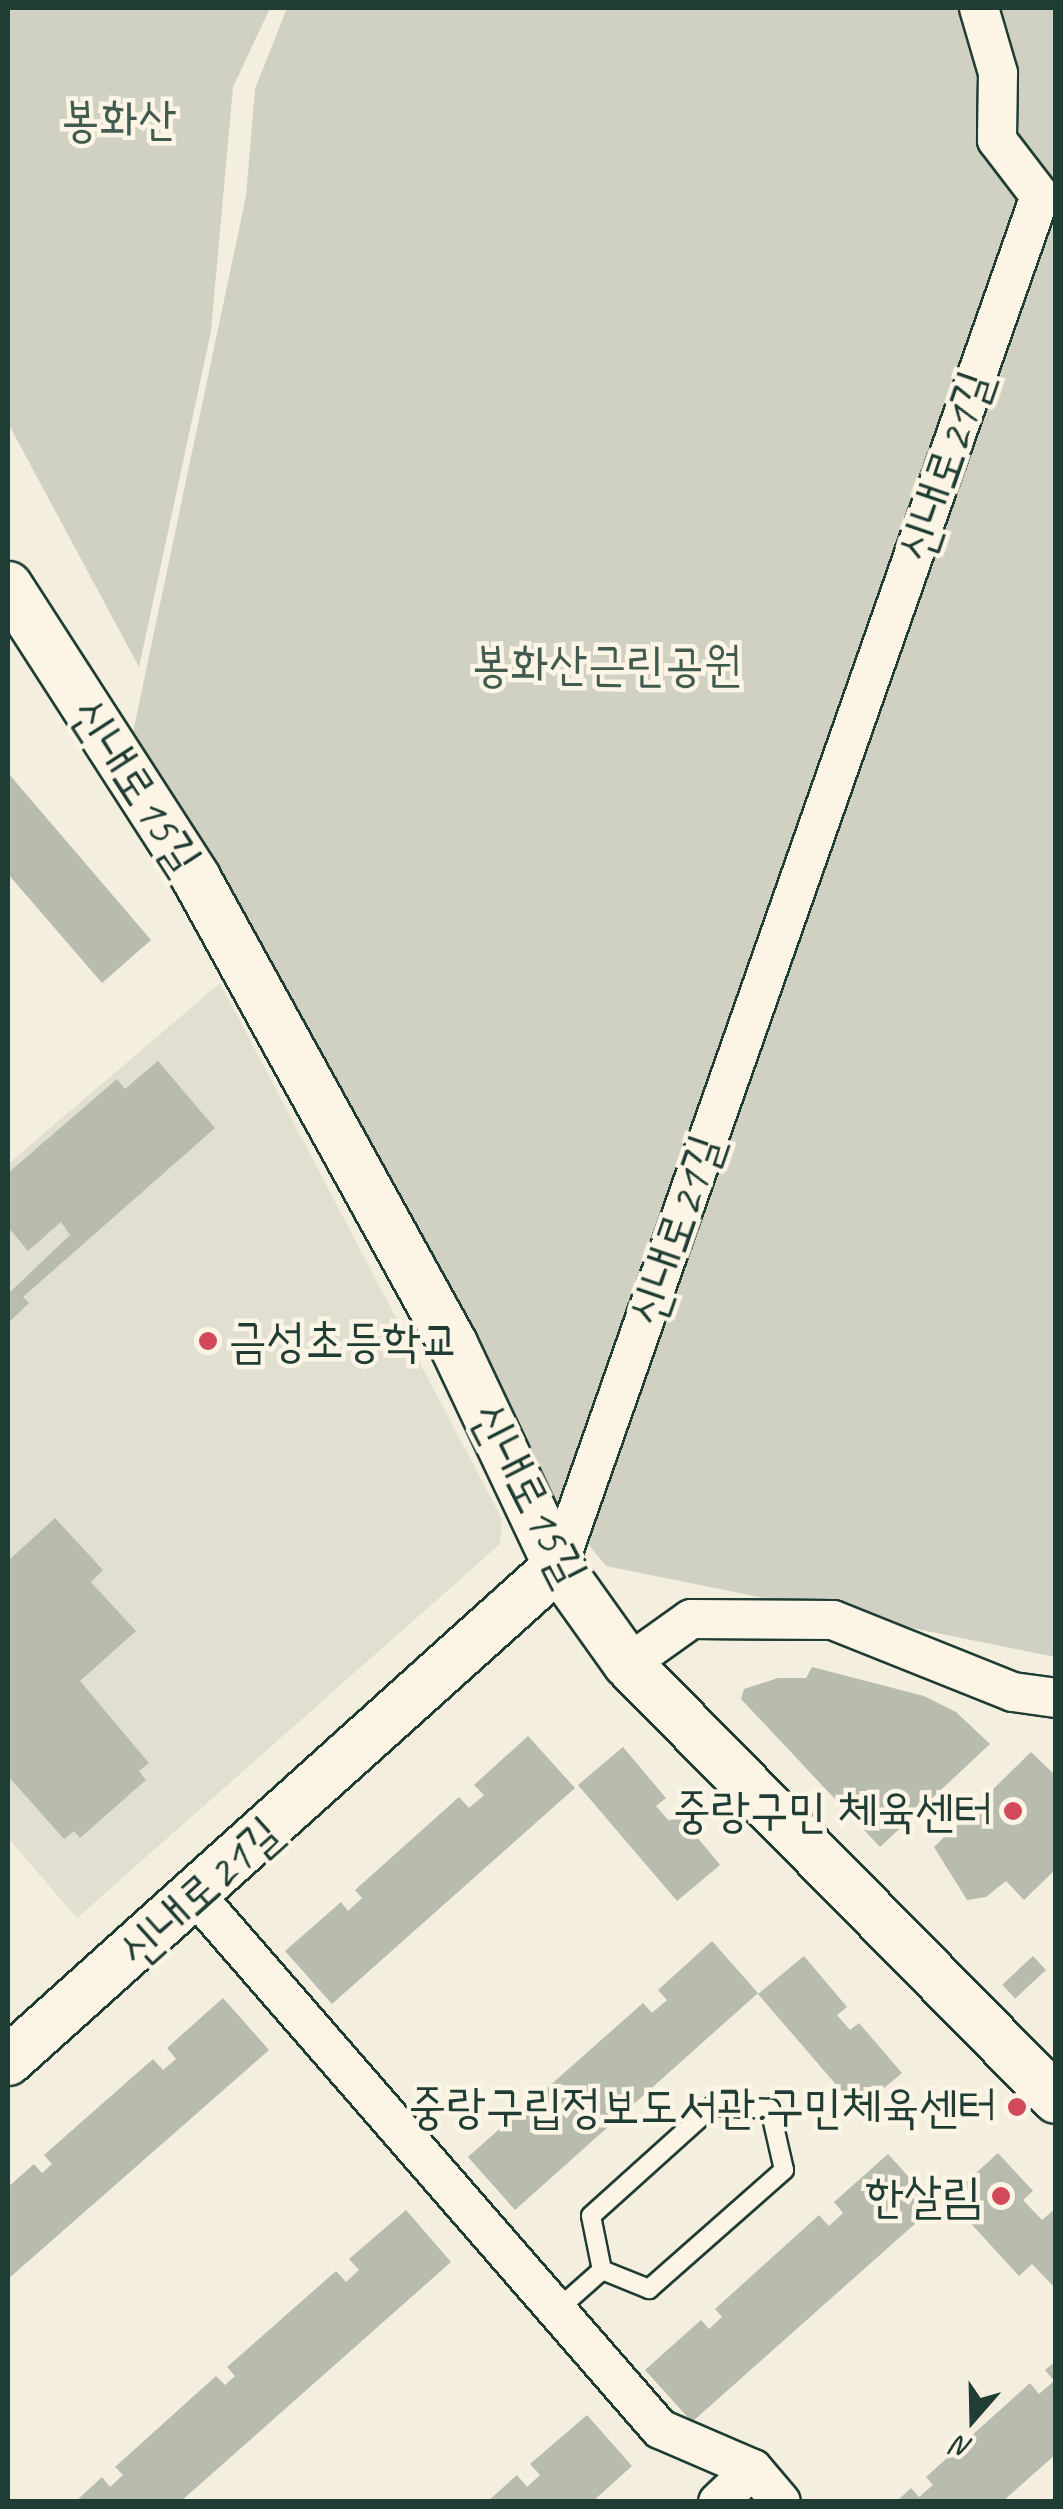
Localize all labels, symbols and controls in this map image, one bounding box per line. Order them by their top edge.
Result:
park label: 봉화산 [61,91,177,149]
street label: 신내로21길 [886,363,1004,569]
park label: 봉화산근린공원 [472,636,742,694]
street label: 신내로15길 [58,687,214,885]
street label: 신내로21길 [617,1127,735,1333]
place label: 금성초등학교 [228,1312,460,1370]
marker: 금성초등학교 [197,1330,219,1352]
street label: 신내로15길 [458,1393,600,1595]
place label: 중랑구민 체육센터 [672,1782,993,1840]
marker: 중랑구민 체육센터 [1002,1800,1024,1822]
street label: 신내로21길 [107,1804,293,1980]
place label: 중랑구립정보도서관.구민체육센터 [408,2078,997,2136]
marker: 중랑구립정보도서관.구민체육센터 [1006,2096,1028,2118]
place label: 한살림 [865,2167,981,2225]
marker: 한살림 [990,2185,1012,2207]
north arrow [923,2369,1023,2469]
text: N [948,2428,977,2467]

